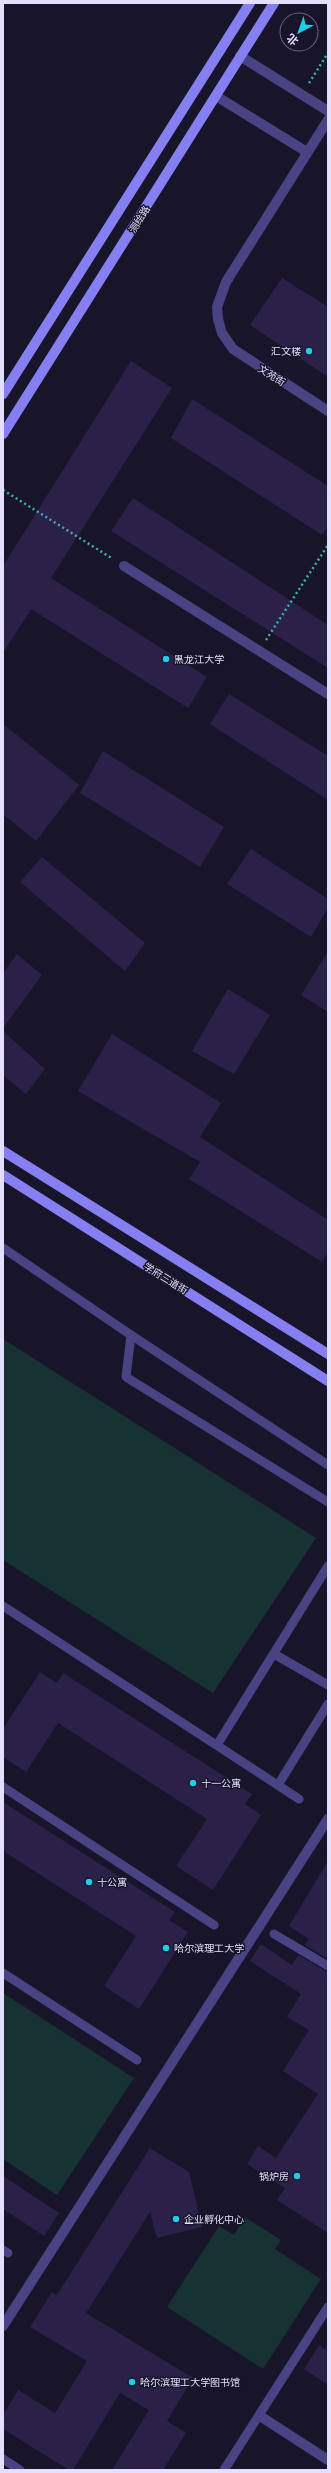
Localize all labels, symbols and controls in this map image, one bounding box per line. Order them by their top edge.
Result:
north arrow [279,12,319,52]
text: 北 [284,31,301,48]
street label: 测绘路 [126,203,152,235]
place label: 汇文楼 [271,345,301,357]
marker: 汇文楼 [304,346,314,356]
street label: 文苑街 [256,362,288,388]
place label: 黑龙江大学 [174,653,224,665]
marker: 黑龙江大学 [161,654,171,664]
street label: 学府三道街 [142,1260,190,1296]
place label: 十一公寓 [201,1777,241,1789]
marker: 十一公寓 [188,1778,198,1788]
place label: 十公寓 [97,1876,127,1888]
marker: 十公寓 [84,1877,94,1887]
place label: 哈尔滨理工大学 [174,1942,244,1954]
marker: 哈尔滨理工大学 [161,1943,171,1953]
place label: 锅炉房 [259,2170,289,2182]
marker: 锅炉房 [292,2171,302,2181]
place label: 企业孵化中心 [184,2213,244,2225]
marker: 企业孵化中心 [171,2214,181,2224]
place label: 哈尔滨理工大学图书馆 [140,2376,240,2388]
marker: 哈尔滨理工大学图书馆 [127,2377,137,2387]

